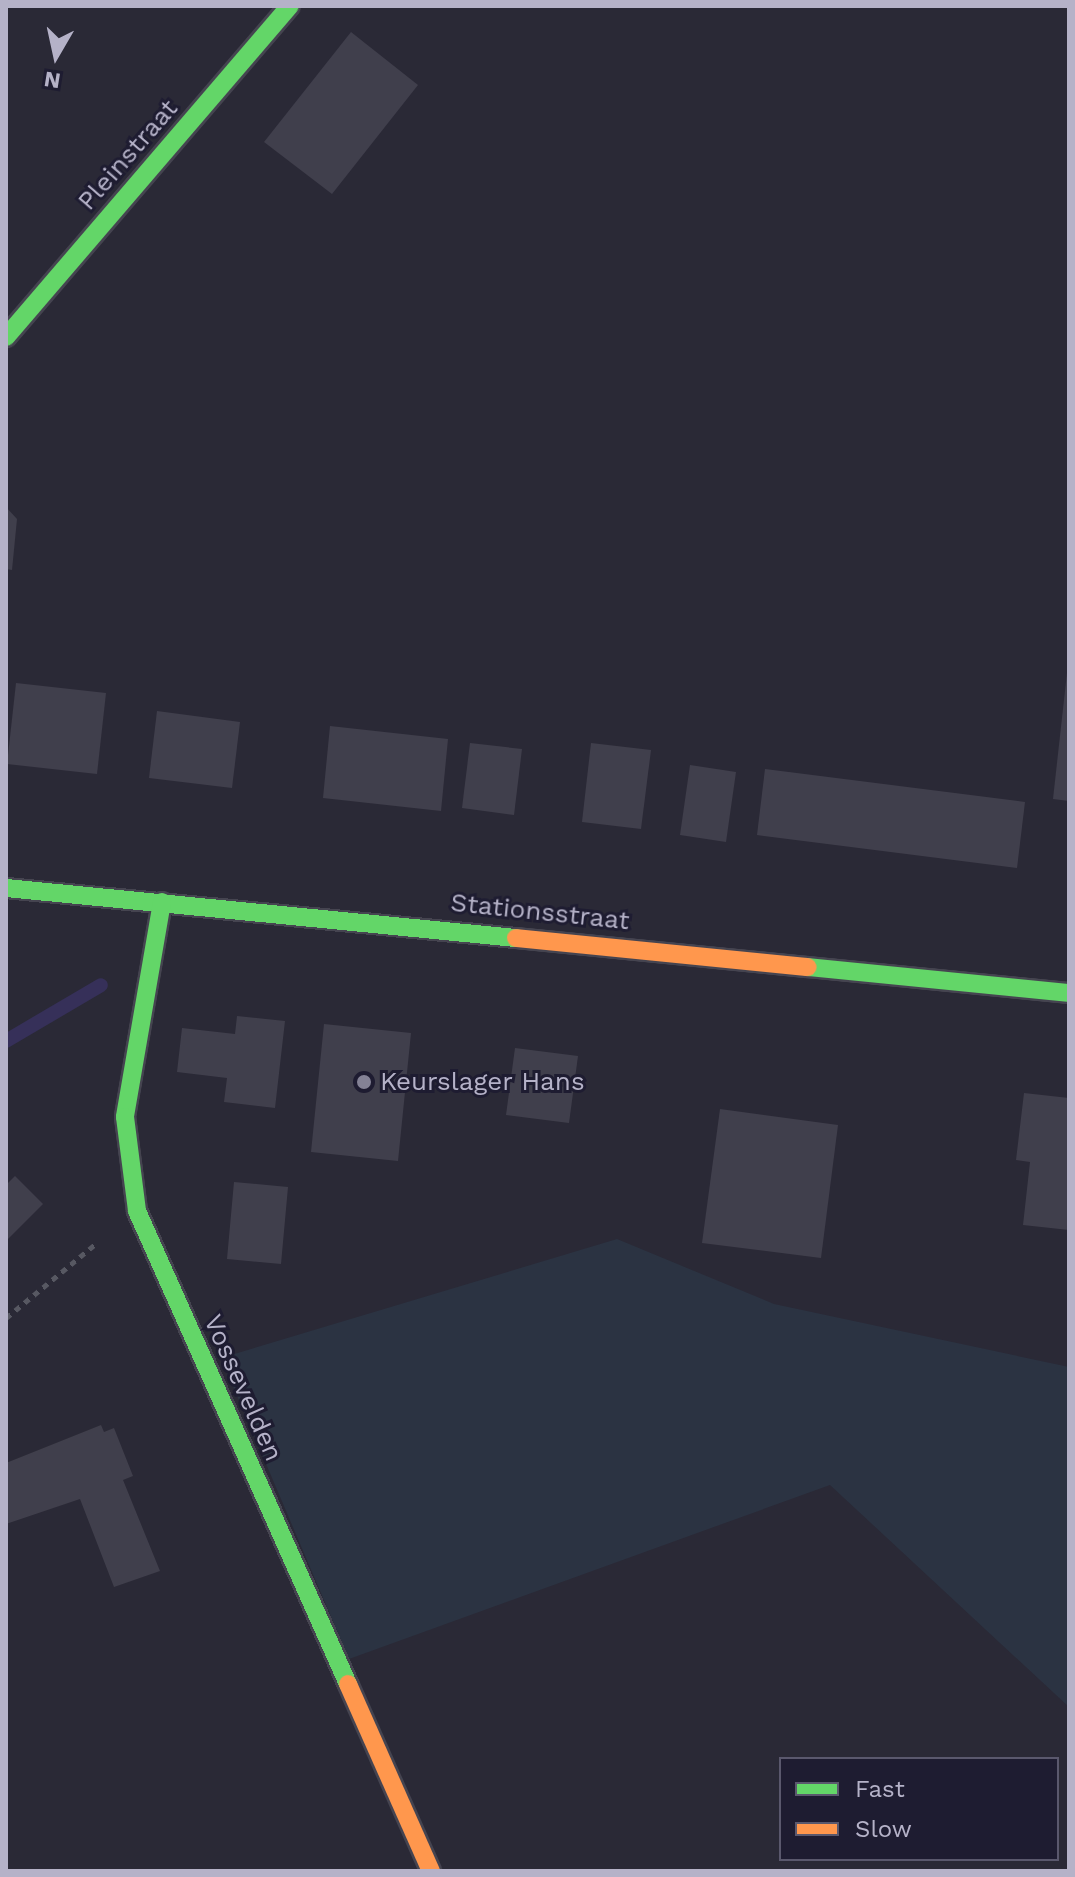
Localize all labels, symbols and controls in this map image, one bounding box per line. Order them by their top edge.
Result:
north arrow [16,16,96,96]
text: N [42,67,62,94]
street label: Pleinstraat [71,93,185,217]
street label: Stationsstraat [449,887,631,937]
place label: Keurslager Hans [380,1066,585,1098]
marker: Keurslager Hans [355,1073,373,1091]
street label: Vossevelden [197,1310,289,1466]
legend [779,1757,1059,1861]
text: Fast [855,1775,905,1803]
text: Slow [855,1815,912,1843]

